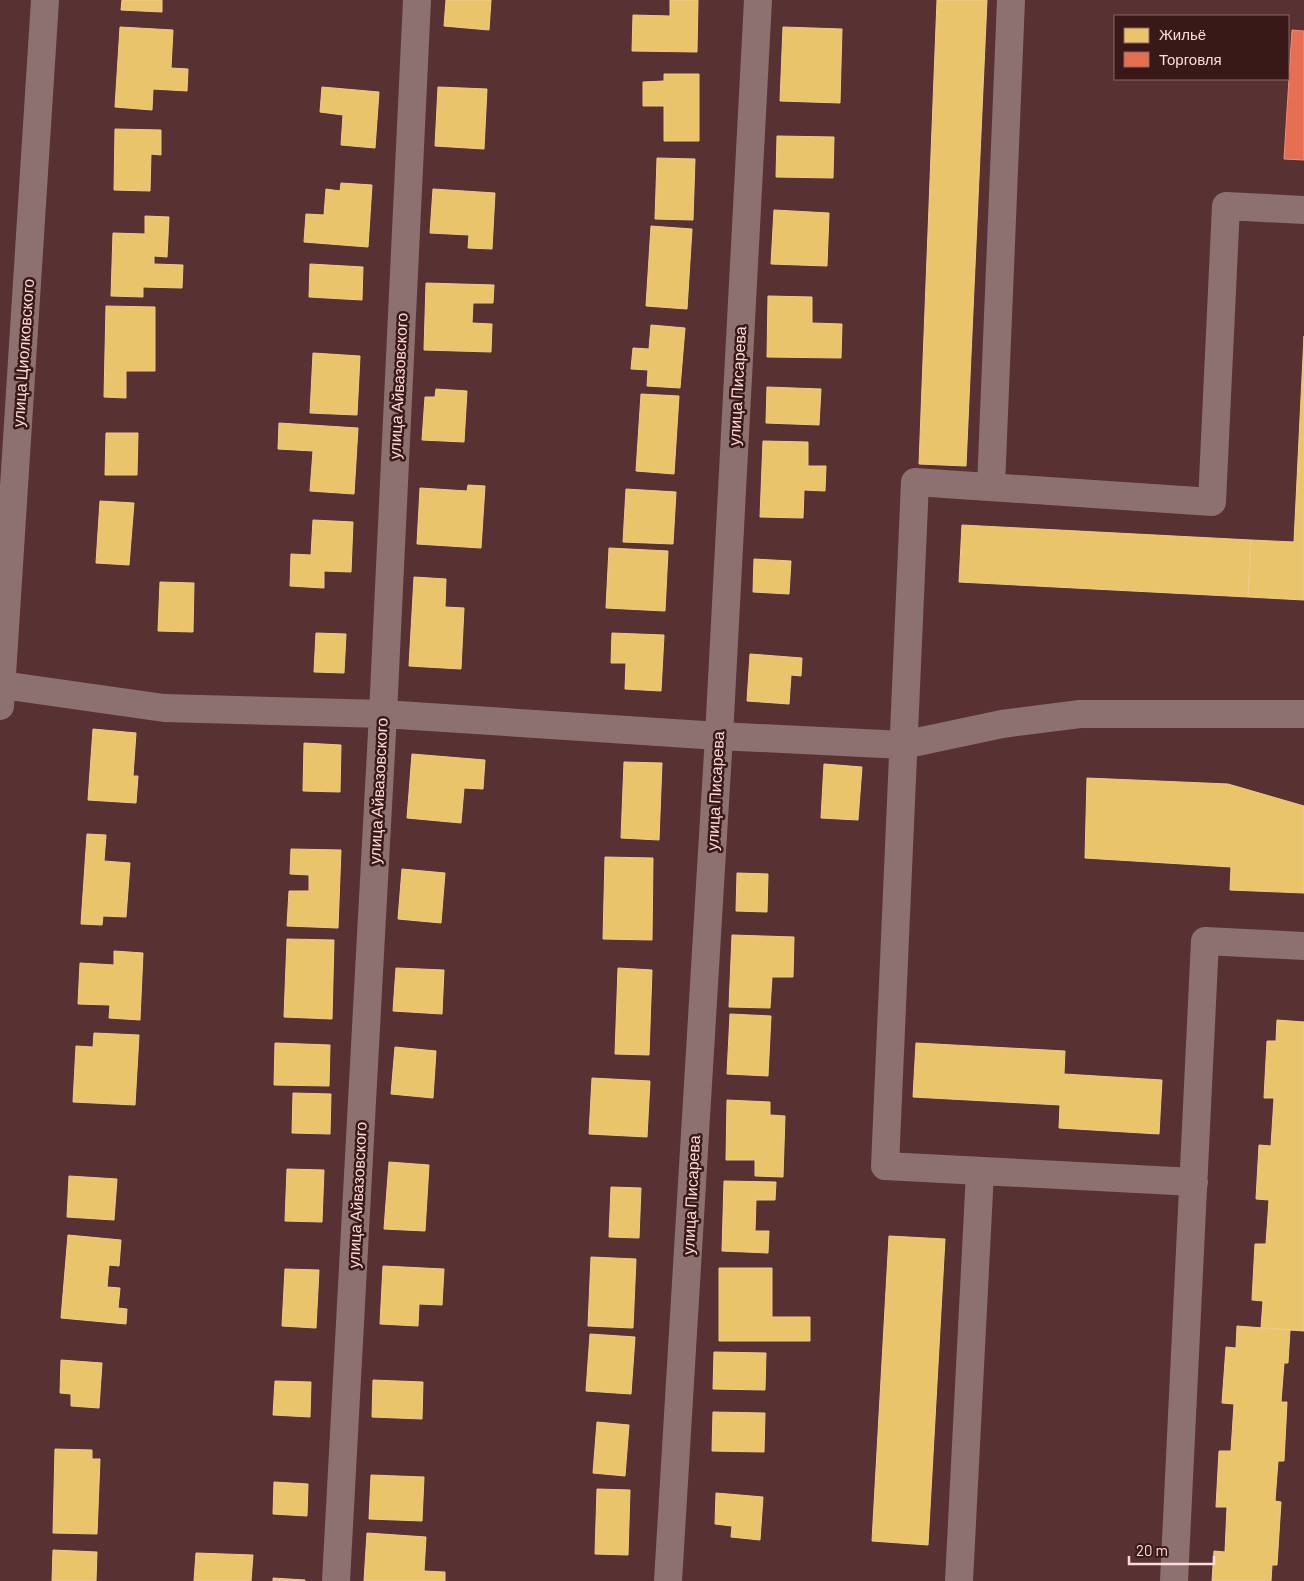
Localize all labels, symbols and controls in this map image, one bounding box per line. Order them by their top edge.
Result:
legend [1114,15,1289,80]
text: Жильё [1159,25,1206,43]
text: Торговля [1159,50,1222,68]
street label: улица Циолковского [8,278,37,428]
street label: улица Айвазовского [384,312,411,460]
street label: улица Писарева [724,326,749,446]
street label: улица Айвазовского [364,717,391,865]
street label: улица Писарева [702,731,727,851]
street label: улица Айвазовского [343,1121,370,1269]
street label: улица Писарева [678,1135,703,1255]
scale bar [1129,1534,1214,1566]
text: 20 m [1136,1541,1168,1559]

